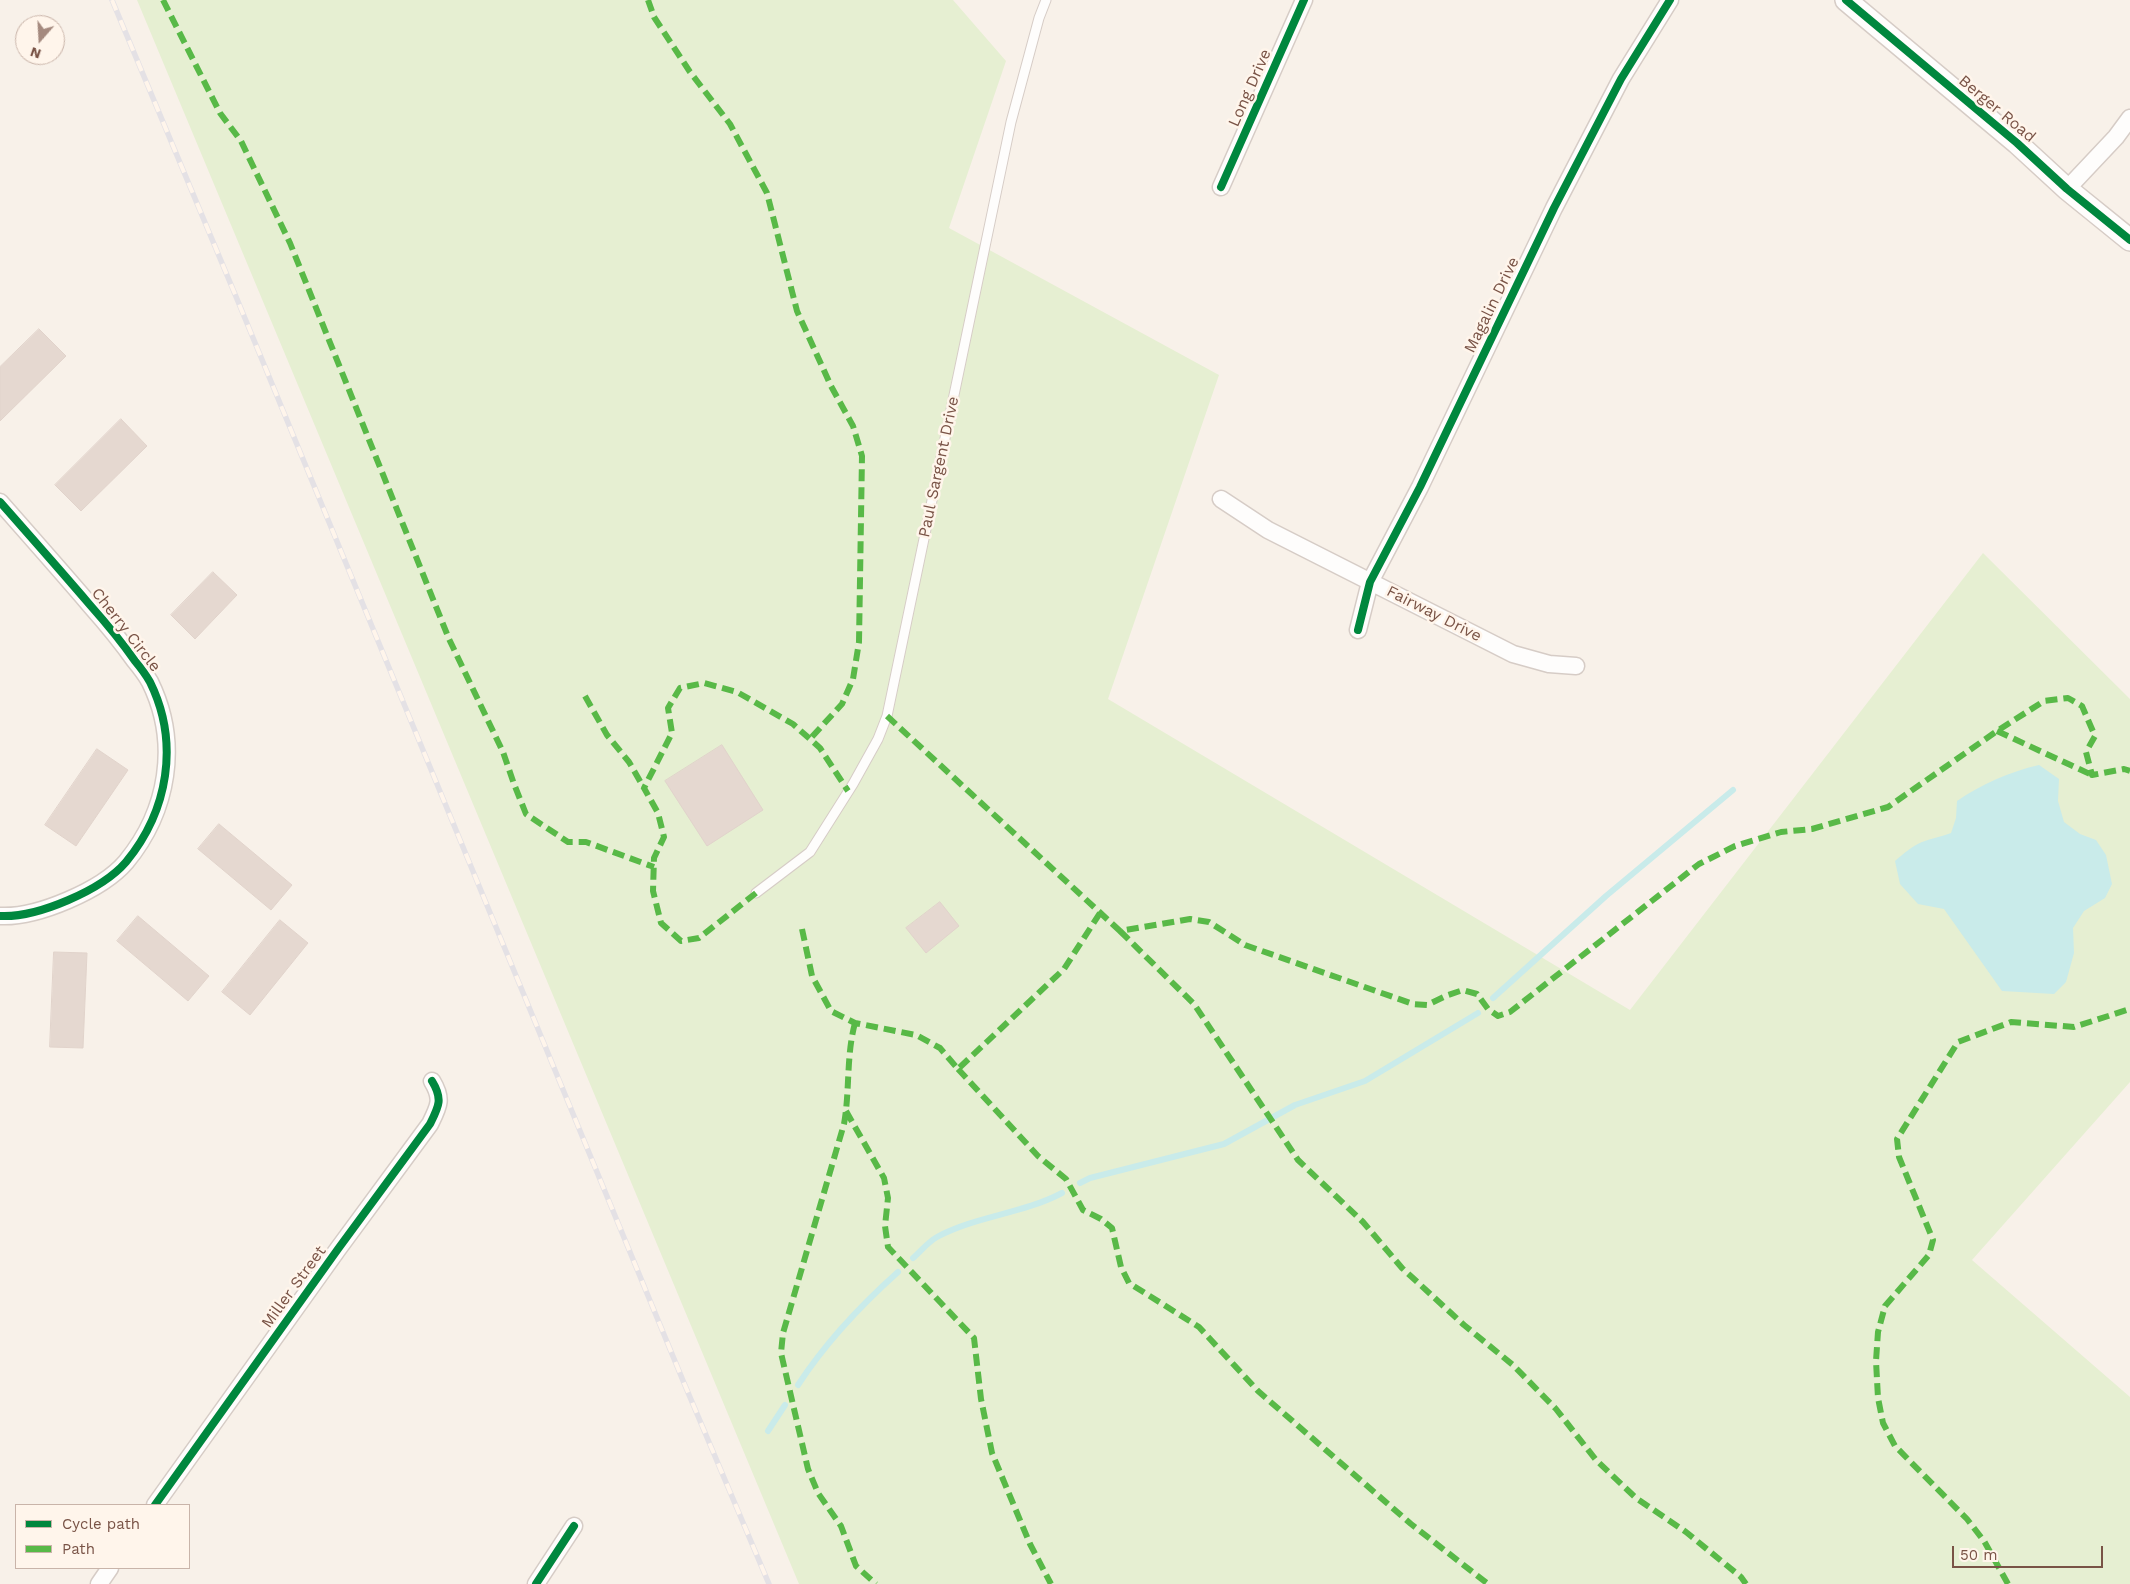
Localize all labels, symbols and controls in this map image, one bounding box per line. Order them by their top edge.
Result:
north arrow [15,15,65,65]
text: N [28,44,43,62]
street label: Long Drive [1224,46,1276,130]
street label: Berger Road [1955,71,2039,147]
street label: Magalin Drive [1460,254,1524,356]
street label: Paul Sargent Drive [915,395,963,539]
street label: Fairway Drive [1383,582,1485,646]
street label: Cherry Circle [87,584,165,676]
street label: Miller Street [258,1242,330,1332]
legend [15,1504,190,1569]
text: Cycle path [62,1515,140,1533]
scale bar [1955,1536,2106,1568]
text: Path [62,1540,95,1558]
text: 50 m [1960,1546,1997,1564]

